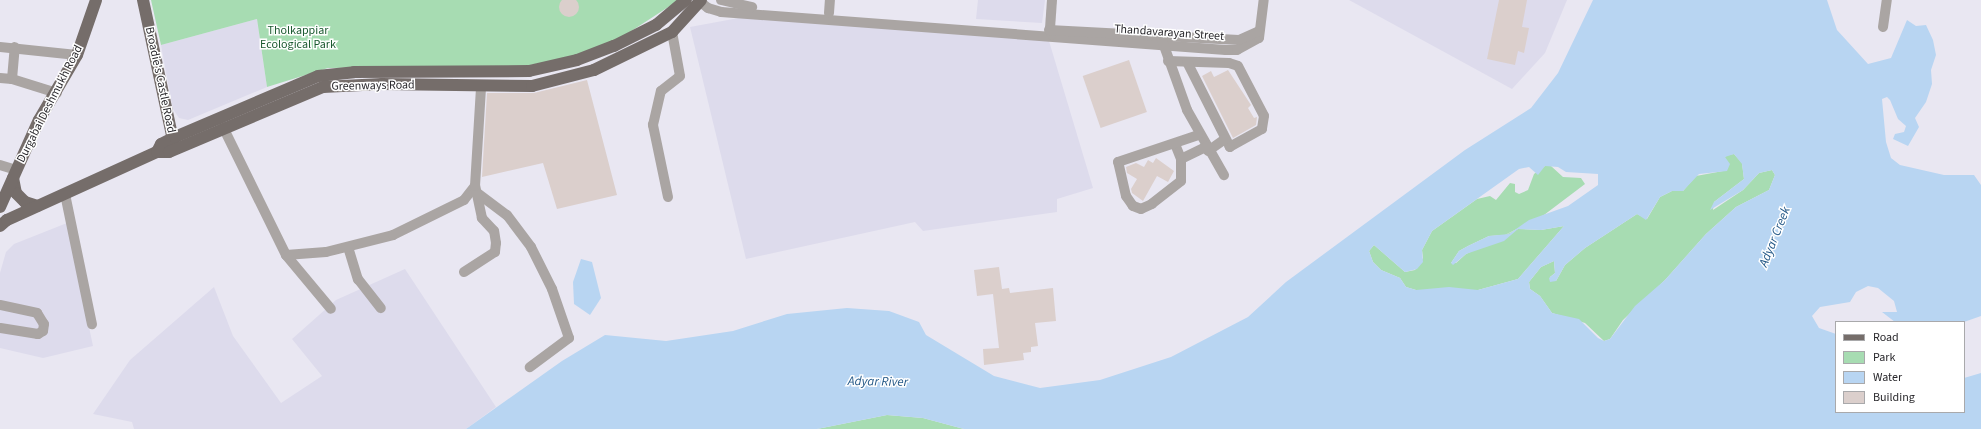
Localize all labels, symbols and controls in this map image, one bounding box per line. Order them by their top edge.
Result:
street label: Thandavarayan Street [1114,22,1224,44]
park label: Tholkappiar Ecological Park [260,24,336,52]
street label: Broadie's Castle Road [142,26,178,134]
street label: Durgabai Deshmukh Road [14,43,86,165]
street label: Greenways Road [331,78,415,94]
water label: Adyar Creek [1756,205,1794,269]
legend [1835,321,1965,413]
text: Road [1873,329,1899,346]
text: Park [1873,349,1895,366]
text: Water [1873,369,1902,386]
water label: Adyar River [848,374,908,390]
text: Building [1873,389,1915,406]

